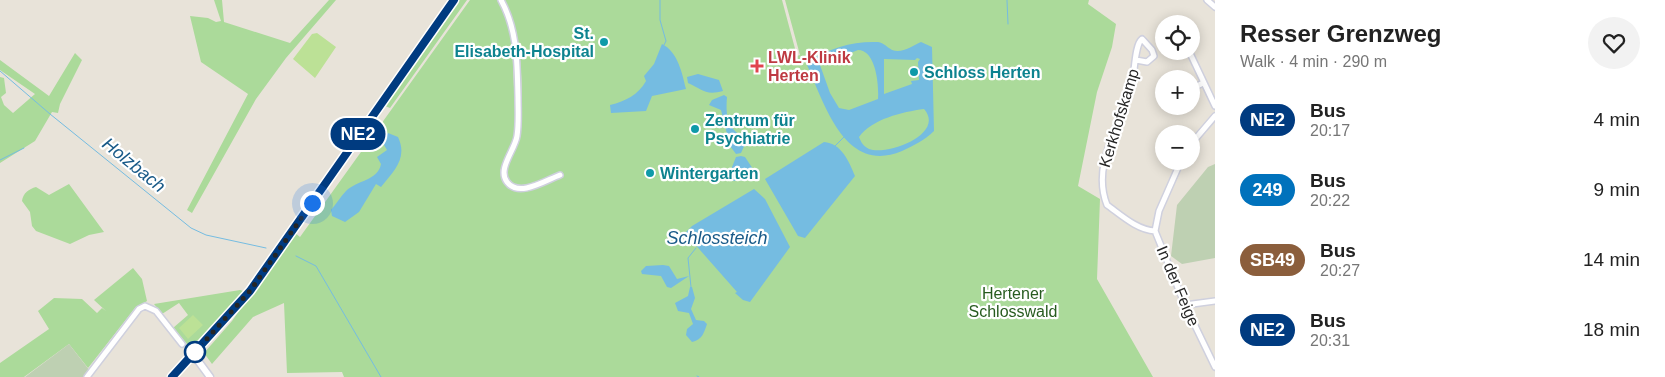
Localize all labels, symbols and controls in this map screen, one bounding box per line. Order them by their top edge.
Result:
map controls [1155,15,1200,170]
button: locate [1155,15,1200,60]
button: heart [1588,17,1640,69]
text: Resser Grenzweg [1240,20,1441,47]
place label: St. Elisabeth-Hospital [454,25,594,60]
marker: St. Elisabeth-Hospital [598,36,610,48]
place label: LWL-Klinik Herten [768,49,851,84]
text: Walk · 4 min · 290 m [1240,53,1387,70]
marker: LWL-Klinik Herten [750,59,764,73]
place label: Schloss Herten [924,64,1040,81]
marker: Schloss Herten [908,66,920,78]
street label: Kerkhofskamp [1096,67,1142,169]
button: + [1155,70,1200,115]
text: Bus [1310,100,1346,121]
text: 4 min [1594,109,1640,130]
text: NE2 [1250,110,1285,130]
place label: Zentrum für Psychiatrie [705,112,795,147]
line badge: NE2 [329,118,387,150]
text: 20:17 [1310,122,1350,139]
marker: Zentrum für Psychiatrie [689,123,701,135]
text: NE2 [340,124,376,144]
button: − [1155,125,1200,170]
water label: Holzbach [99,134,169,196]
place label: Wintergarten [660,165,759,182]
marker: Wintergarten [644,167,656,179]
text: Bus [1310,170,1346,191]
text: 9 min [1594,179,1640,200]
text: 249 [1252,180,1283,200]
your location [300,191,325,216]
text: 20:22 [1310,192,1350,209]
water label: Schlossteich [666,228,768,248]
text: Bus [1320,240,1356,261]
street label: In der Feige [1153,243,1203,329]
text: 14 min [1583,249,1640,270]
text: SB49 [1250,250,1295,270]
text: 20:27 [1320,262,1360,279]
park label: Hertener Schlosswald [969,285,1057,320]
text: Bus [1310,310,1346,331]
text: 18 min [1583,319,1640,340]
text: NE2 [1250,320,1285,340]
text: 20:31 [1310,332,1350,349]
unlabelled marker [184,341,206,363]

